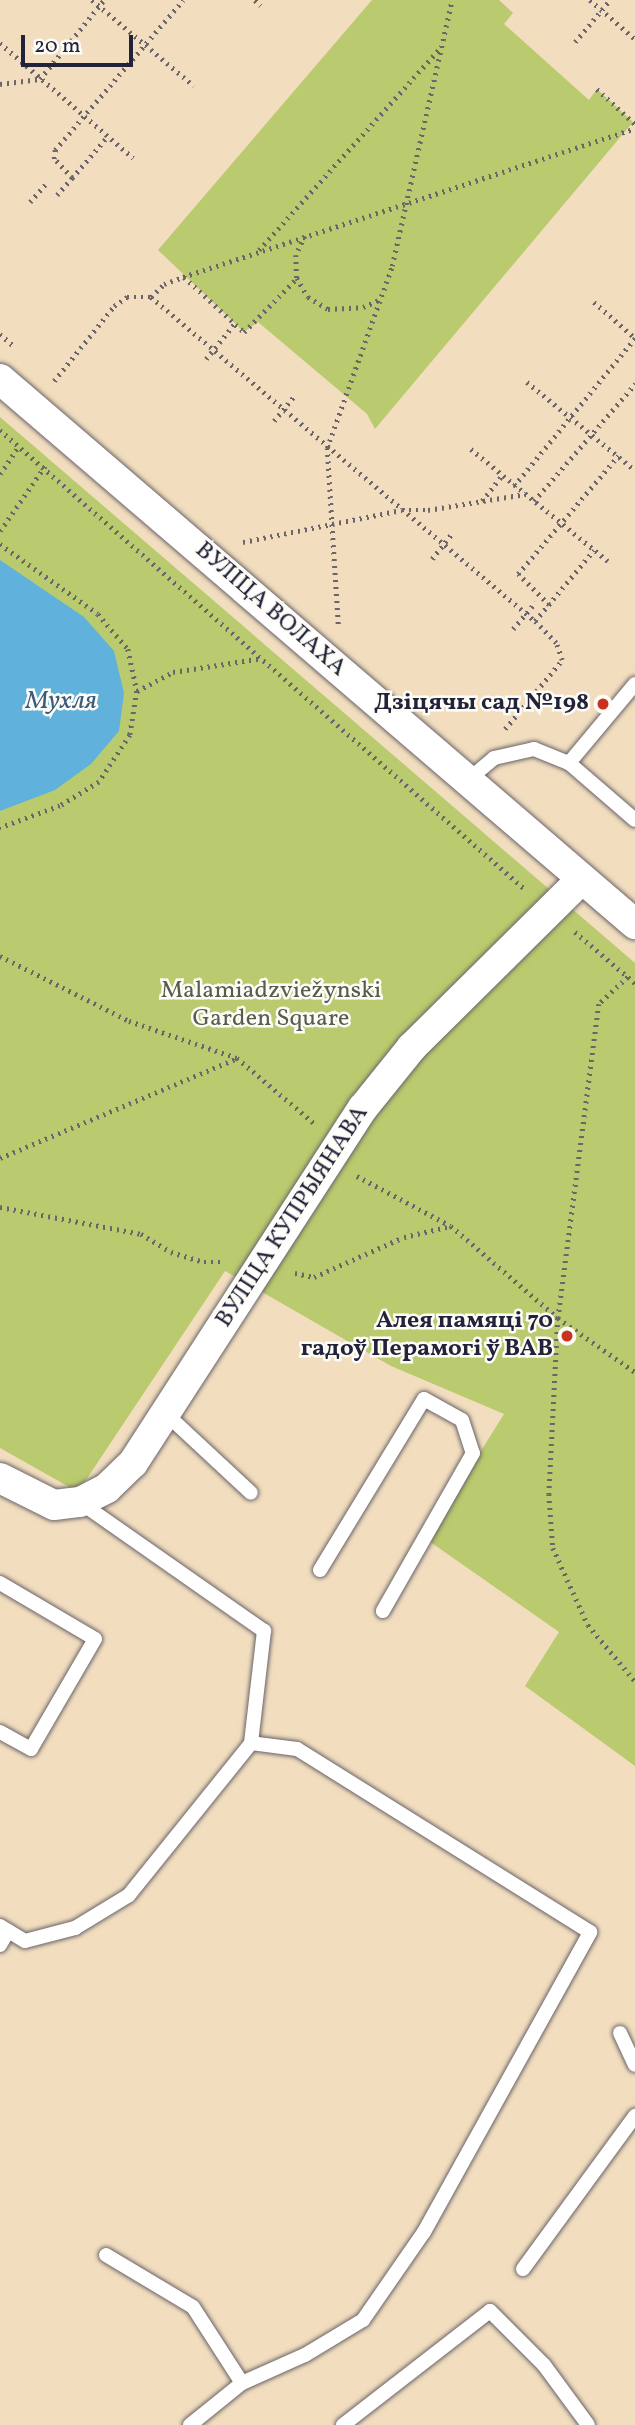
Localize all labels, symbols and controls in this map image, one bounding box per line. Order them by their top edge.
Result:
scale bar [24,21,136,65]
text: 20 m [34,32,80,61]
street label: ВУЛІЦА ВОЛАХА [188,536,352,684]
water label: Мухля [25,686,97,718]
place label: Дзіцячы сад №198 [374,690,589,718]
marker: Дзіцячы сад №198 [595,696,611,712]
park label: Malamiadzviežynski Garden Square [161,978,381,1034]
street label: ВУЛІЦА КУПРЫЯНАВА [210,1101,376,1333]
place label: Алея памяці 70 гадоў Перамогі ў ВАВ [300,1308,553,1364]
marker: Алея памяці 70 гадоў Перамогі ў ВАВ [559,1328,575,1344]

